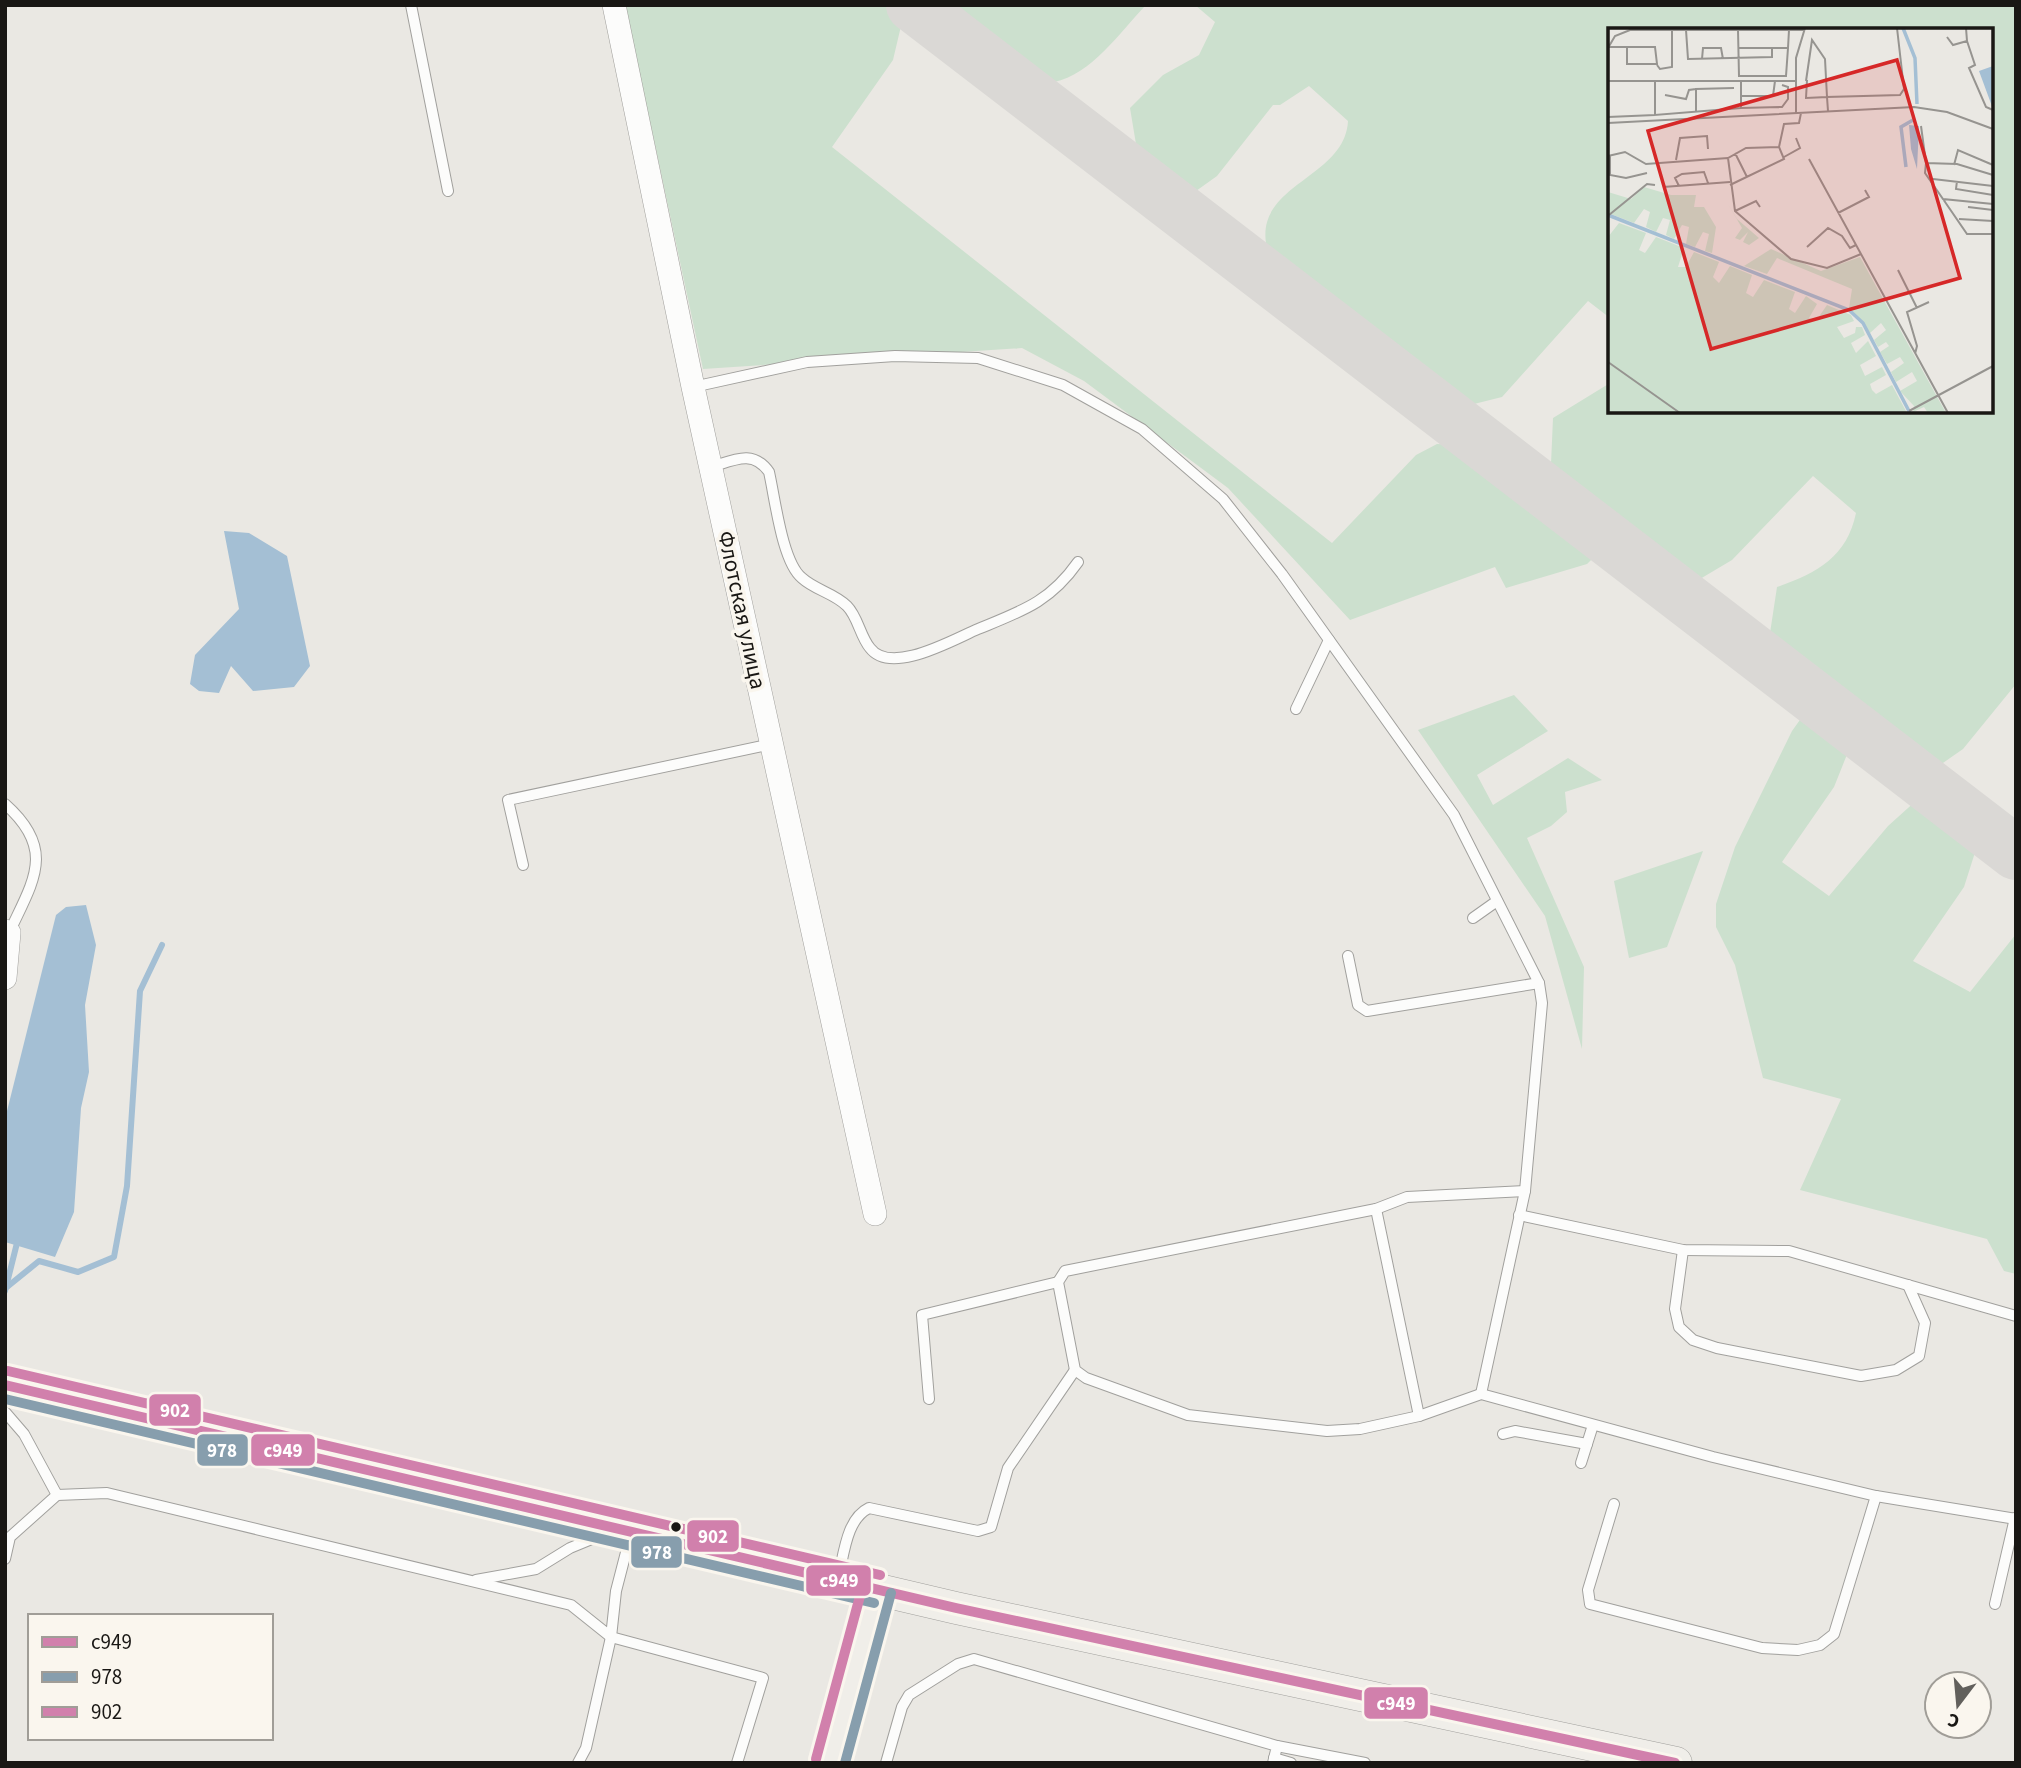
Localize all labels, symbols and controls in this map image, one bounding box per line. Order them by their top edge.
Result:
inset map [1608,28,1993,413]
street label: Флотская улица [709,528,775,692]
line badge: 902 [148,1393,202,1427]
text: 902 [160,1398,190,1425]
line badge: 978 [196,1433,249,1467]
line badge: с949 [250,1433,316,1467]
text: 978 [207,1438,237,1465]
text: с949 [264,1438,302,1465]
line badge: 902 [686,1519,740,1553]
unlabelled marker [669,1520,683,1534]
text: 902 [698,1524,728,1551]
line badge: 978 [630,1535,683,1569]
text: 978 [642,1540,672,1567]
line badge: с949 [805,1564,872,1597]
text: с949 [820,1568,858,1595]
legend [28,1614,273,1740]
text: с949 [91,1627,132,1657]
text: 978 [91,1662,122,1692]
north arrow [1923,1670,1993,1740]
line badge: с949 [1363,1686,1429,1720]
text: с949 [1377,1691,1415,1718]
text: 902 [91,1697,122,1727]
text: С [1945,1705,1963,1734]

